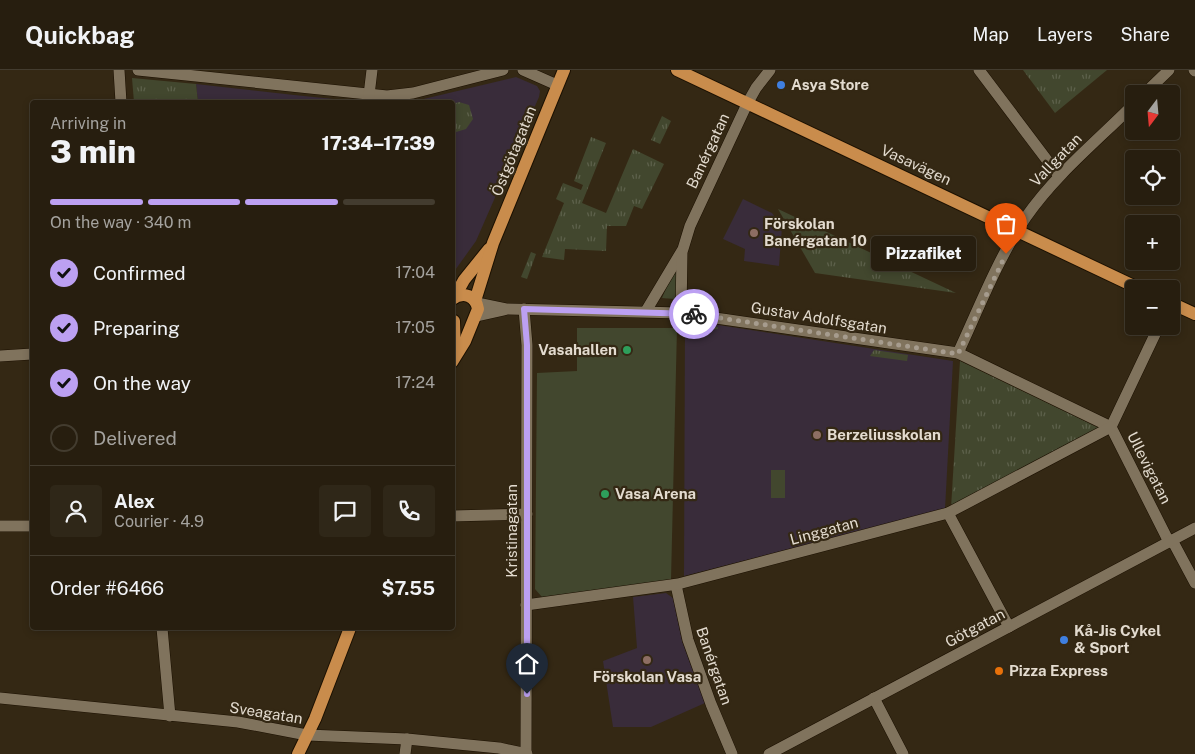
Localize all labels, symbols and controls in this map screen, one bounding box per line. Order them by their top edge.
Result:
text: Quickbag [25,21,135,49]
text: Map [973,24,1009,45]
text: Layers [1037,24,1093,45]
text: Share [1121,24,1170,45]
place label: Asya Store [791,76,869,93]
marker: Asya Store [775,79,787,91]
north arrow [1125,85,1180,140]
map controls [1125,85,1180,335]
street label: Östgötagatan [487,103,539,198]
street label: Banérgatan [683,111,732,191]
text: Arriving in [50,114,126,133]
street label: Vallgatan [1026,130,1085,190]
text: 17:34–17:39 [321,132,435,154]
text: 3 min [50,133,136,170]
street label: Vasavägen [879,141,954,188]
button: locate [1125,150,1180,205]
pin [985,203,1027,254]
icon: bag [992,210,1020,238]
text: On the way · 340 m [50,213,191,232]
place label: Förskolan Banérgatan 10 [764,215,867,249]
button: + [1125,215,1180,270]
marker: Förskolan Banérgatan 10 [748,227,760,239]
callout: Pizzafiket [871,236,976,272]
text: Pizzafiket [885,244,962,263]
icon: check [50,259,78,287]
text: Confirmed [93,262,186,284]
text: 17:04 [395,263,435,282]
button: − [1125,280,1180,335]
courier [669,289,719,339]
street label: Gustav Adolfsgatan [750,298,888,337]
icon: bike [680,300,708,328]
icon: check [50,314,78,342]
text: Preparing [93,317,180,339]
text: 17:05 [395,318,435,337]
place label: Vasahallen [538,341,617,358]
marker: Vasahallen [621,344,633,356]
icon: check [50,369,78,397]
text: On the way [93,372,191,394]
text: 17:24 [395,373,435,392]
place label: Berzeliusskolan [827,426,941,443]
text: Delivered [93,427,177,449]
marker: Berzeliusskolan [811,429,823,441]
street label: Ullevigatan [1124,429,1175,507]
street label: Kristinagatan [503,484,520,578]
button: person [50,485,102,537]
button: chat [319,485,371,537]
button: phone [383,485,435,537]
place label: Vasa Arena [615,485,696,502]
marker: Vasa Arena [599,488,611,500]
text: Alex [114,490,155,512]
text: Courier · 4.9 [114,512,204,531]
street label: Linggatan [788,513,860,548]
text: Order #6466 [50,577,164,599]
text: $7.55 [382,577,435,599]
street label: Götgatan [942,605,1007,650]
place label: Kå-Jis Cykel & Sport [1074,622,1161,656]
street label: Banérgatan [693,625,736,707]
marker: Kå-Jis Cykel & Sport [1058,634,1070,646]
pin [506,643,548,694]
icon: home [513,650,541,678]
marker: Förskolan Vasa [641,654,653,666]
place label: Pizza Express [1009,662,1108,679]
marker: Pizza Express [993,665,1005,677]
place label: Förskolan Vasa [593,668,701,685]
street label: Sveagatan [228,698,304,727]

